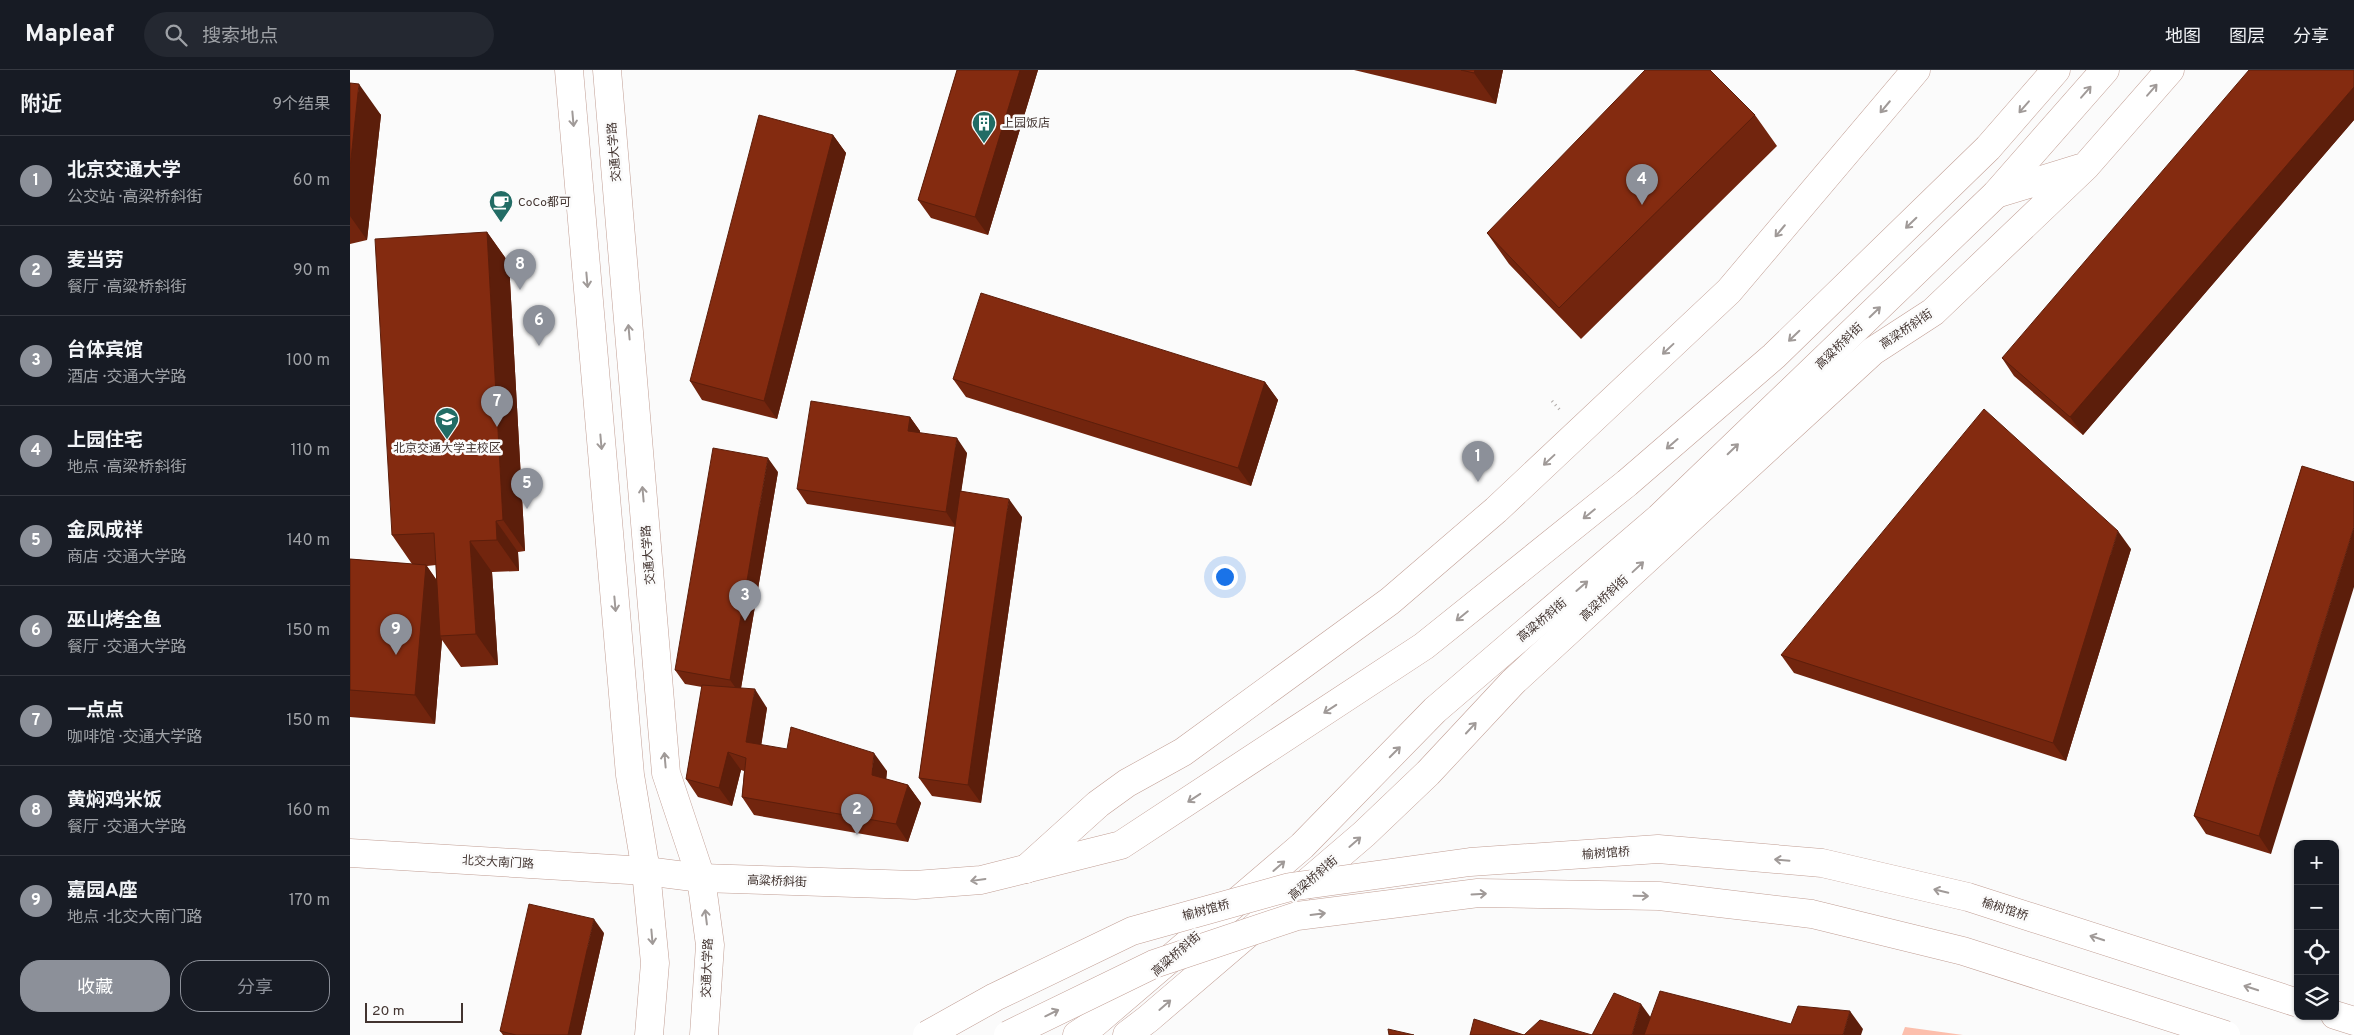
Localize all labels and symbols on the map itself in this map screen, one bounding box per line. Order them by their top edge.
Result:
one-way arrow [2147,83,2158,96]
one-way arrow [2080,85,2092,98]
one-way arrow [2018,100,2030,113]
one-way arrow [1879,101,1890,114]
one-way arrow [568,110,578,126]
building icon: 上园饭店 [971,110,997,144]
place label: 上园饭店 [1002,116,1050,132]
street label: 交通大学路 [604,121,626,183]
pin: 4 [1626,164,1658,205]
cafe icon: CoCo都可 [488,189,514,223]
place label: CoCo都可 [518,195,571,211]
one-way arrow [1904,217,1917,229]
one-way arrow [1774,225,1785,238]
pin: 8 [504,249,536,290]
one-way arrow [582,272,592,288]
pin: 6 [523,305,555,346]
one-way arrow [1869,306,1881,318]
street label: 高梁桥斜街 [1877,306,1936,353]
street label: 高粱桥斜街 [1813,320,1867,373]
one-way arrow [624,324,634,340]
one-way arrow [1788,330,1800,343]
one-way arrow [1661,343,1674,355]
pin: 7 [481,386,513,427]
school or university icon: 北京交通大学主校区 [434,406,460,440]
one-way arrow [596,434,606,450]
one-way arrow [1666,438,1679,450]
place label: 北京交通大学主校区 [393,441,501,457]
pin: 1 [1462,441,1494,482]
one-way arrow [1726,443,1739,455]
one-way arrow [1543,454,1556,466]
pin: 5 [511,468,543,509]
one-way arrow [638,486,647,502]
one-way arrow [1583,508,1596,519]
street label: 交通大学路 [638,524,660,586]
one-way arrow [1632,561,1645,573]
your location [1212,564,1238,590]
street label: 高梁桥斜街 [1577,572,1632,625]
pin: 3 [729,580,761,621]
one-way arrow [1575,580,1588,592]
street label: 高粱桥斜街 [1515,595,1571,646]
one-way arrow [610,596,620,612]
one-way arrow [1456,610,1469,621]
pin: 9 [380,614,412,655]
one-way arrow [1323,704,1337,714]
one-way arrow [1465,721,1477,734]
one-way arrow [1388,746,1401,758]
one-way arrow [661,753,670,769]
one-way arrow [1187,793,1201,803]
pin: 2 [841,794,873,835]
one-way arrow [1348,837,1361,848]
street label: 榆树馆桥 [1582,844,1631,864]
street label: 北交大南门路 [462,853,534,873]
street label: 高梁桥斜街 [1286,853,1342,904]
one-way arrow [1774,855,1790,865]
one-way arrow [1272,860,1285,871]
street label: 高粱桥斜街 [747,873,807,891]
one-way arrow [971,875,987,885]
one-way arrow [1934,886,1950,895]
one-way arrow [1470,889,1487,899]
one-way arrow [1633,891,1649,901]
street label: 榆树馆桥 [1979,895,2030,925]
street label: 榆树馆桥 [1181,897,1232,925]
one-way arrow [701,909,711,925]
one-way arrow [1309,909,1325,919]
one-way arrow [647,928,657,944]
street label: 高粱桥斜街 [1149,929,1205,980]
one-way arrow [2089,933,2105,943]
street label: 交通大学路 [699,938,717,998]
one-way arrow [2244,983,2260,992]
one-way arrow [1159,999,1172,1010]
scale bar [365,1000,462,1023]
one-way arrow [1044,1008,1059,1018]

